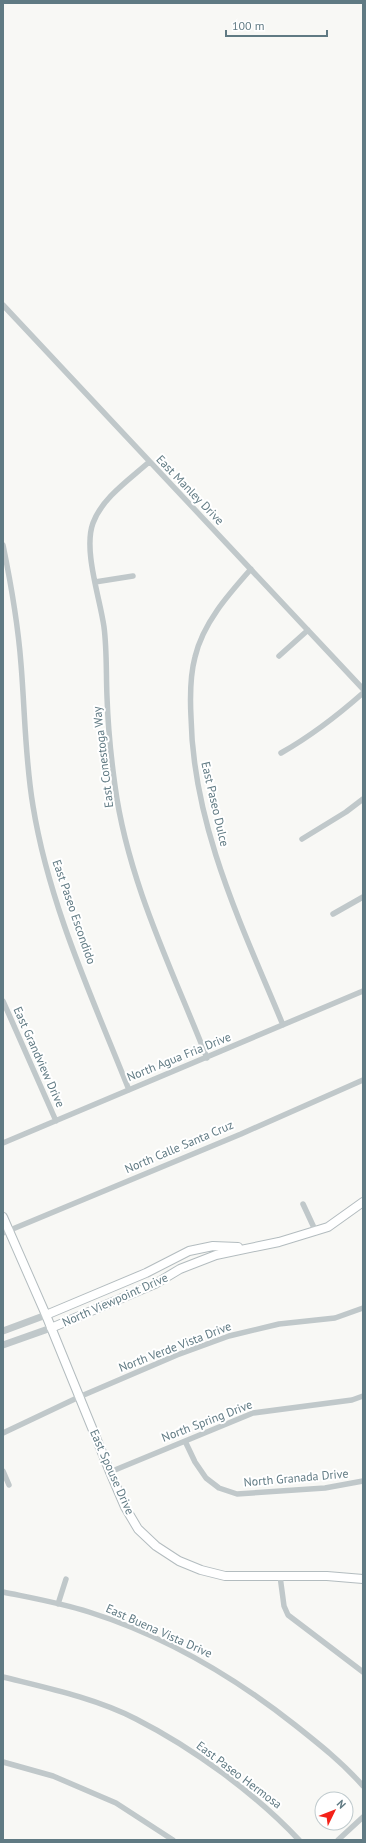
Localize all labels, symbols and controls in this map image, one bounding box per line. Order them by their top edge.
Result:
scale bar [226,12,327,38]
text: 100 m [232,18,265,33]
street label: East Manley Drive [153,452,227,528]
street label: East Conestoga Way [89,705,116,809]
street label: East Paseo Dulce [198,760,233,848]
street label: East Paseo Escondido [50,857,99,966]
street label: East Grandview Drive [10,1004,68,1109]
street label: North Agua Fria Drive [125,1029,233,1084]
street label: North Calle Santa Cruz [122,1117,235,1176]
street label: North Viewpoint Drive [60,1269,170,1330]
street label: North Verde Vista Drive [116,1318,233,1375]
street label: North Spring Drive [159,1396,254,1445]
street label: East Spouse Drive [87,1427,138,1517]
street label: North Granada Drive [243,1465,349,1490]
street label: East Buena Vista Drive [104,1600,215,1661]
street label: East Paseo Hermosa [194,1738,285,1812]
north arrow [314,1791,354,1831]
text: N [334,1797,349,1812]

